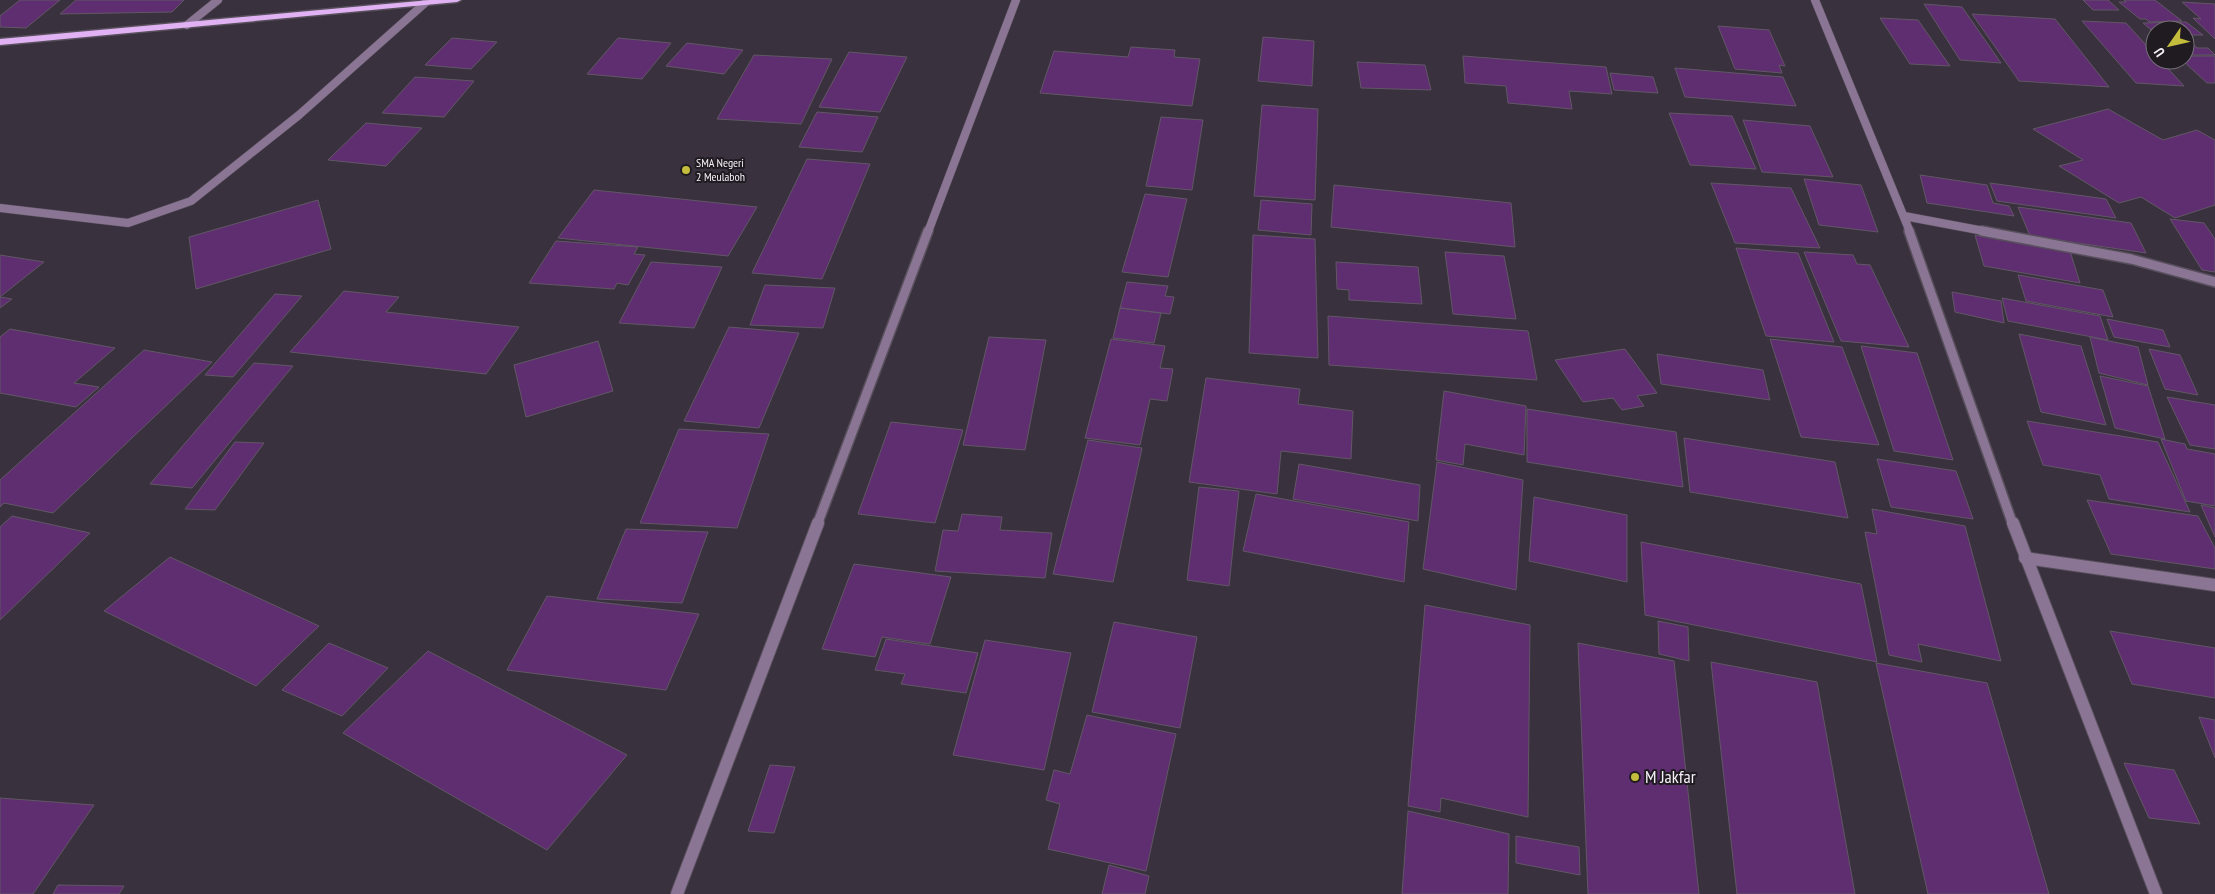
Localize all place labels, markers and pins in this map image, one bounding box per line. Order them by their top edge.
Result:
place label: SMA Negeri 2 Meulaboh [696,155,745,184]
marker: SMA Negeri 2 Meulaboh [680,164,692,176]
place label: M Jakfar [1645,765,1696,788]
marker: M Jakfar [1629,771,1641,783]

